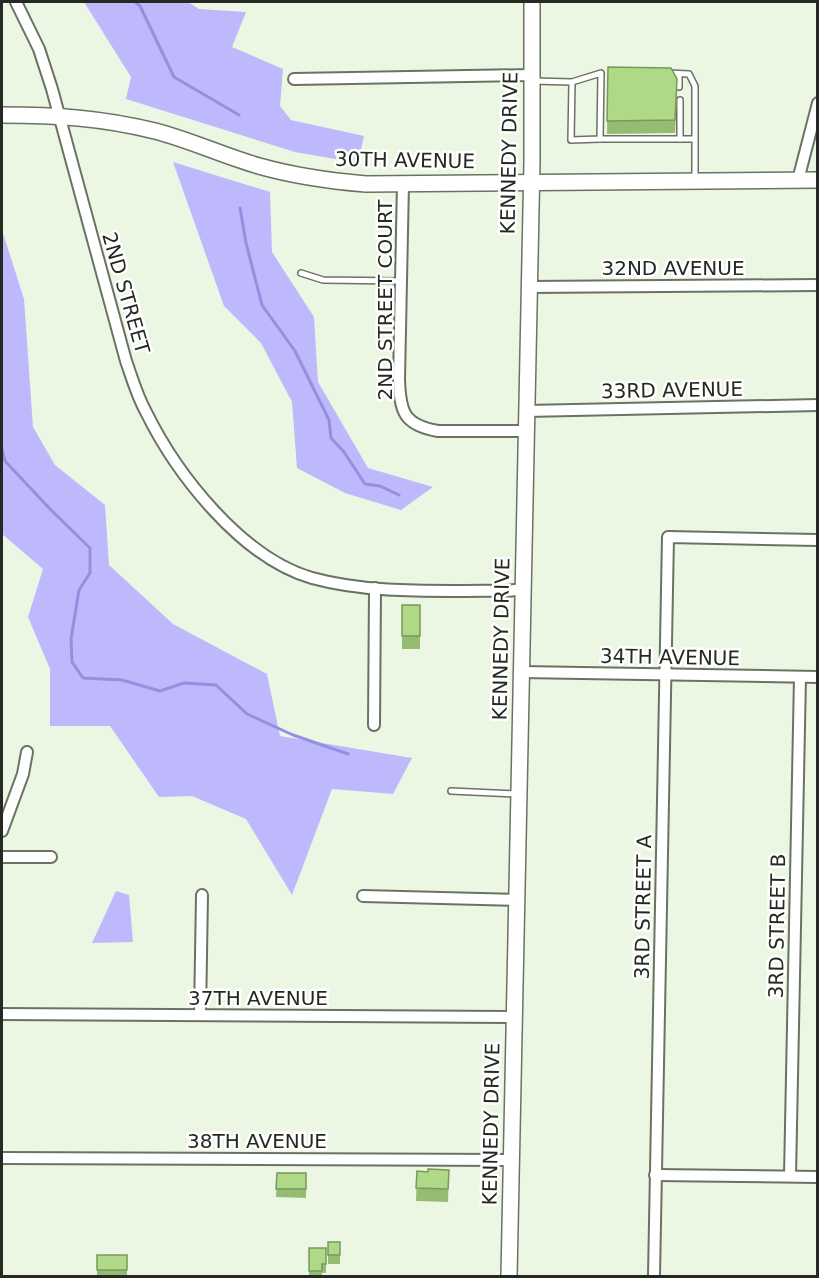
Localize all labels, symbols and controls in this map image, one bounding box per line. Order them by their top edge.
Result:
street label: KENNEDY DRIVE [496,71,522,235]
street label: 30TH AVENUE [335,147,475,173]
street label: 2ND STREET COURT [373,199,397,401]
street label: 2ND STREET [97,229,155,357]
street label: 32ND AVENUE [601,256,745,280]
street label: 33RD AVENUE [601,377,743,403]
street label: KENNEDY DRIVE [488,557,514,721]
street label: 34TH AVENUE [600,644,740,670]
street label: 3RD STREET A [630,834,656,980]
street label: 3RD STREET B [764,853,790,999]
street label: 37TH AVENUE [188,986,328,1010]
street label: KENNEDY DRIVE [478,1042,504,1206]
street label: 38TH AVENUE [187,1129,327,1153]

